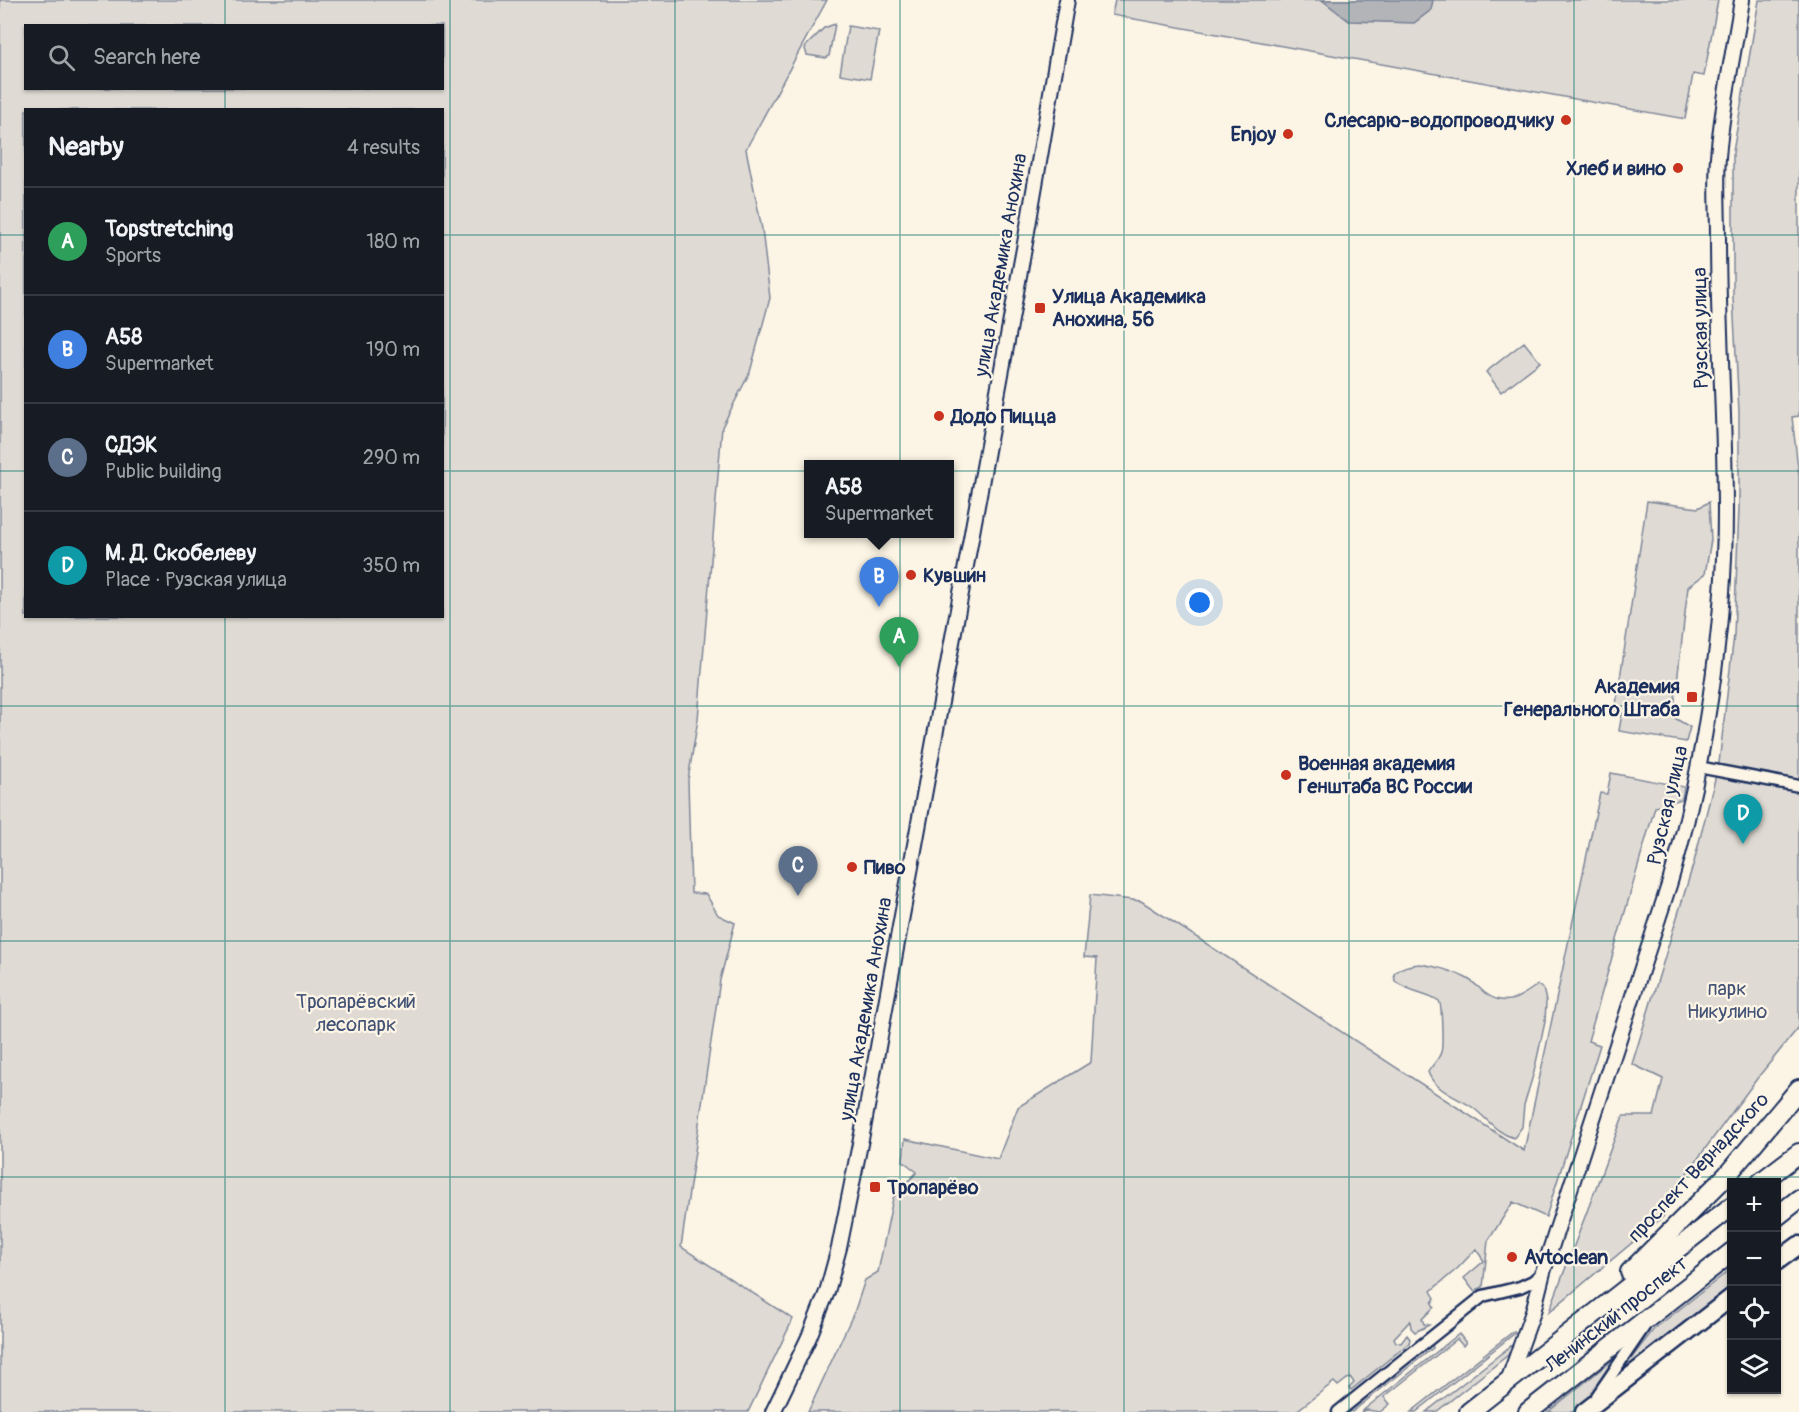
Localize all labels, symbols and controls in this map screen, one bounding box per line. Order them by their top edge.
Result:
search box [24,24,444,90]
icon: search [45,41,78,74]
text: Search here [93,43,200,71]
place label: Слесарю-водопроводчику [1324,108,1554,133]
marker: Слесарю-водопроводчику [1559,113,1573,127]
place label: Enjoy [1230,122,1276,147]
marker: Enjoy [1281,127,1295,141]
text: Nearby [48,131,124,163]
text: 4 results [347,135,420,160]
street label: улица Академика Анохина [968,151,1032,380]
place label: Хлеб и вино [1566,156,1666,181]
marker: Хлеб и вино [1671,161,1685,175]
text: Topstretching [105,215,233,243]
text: A [61,229,74,254]
text: 180 m [366,229,420,254]
text: Sports [105,243,161,268]
street label: Рузская улица [1687,267,1714,389]
place label: Улица Академика Анохина, 56 [1052,284,1206,332]
marker: Улица Академика Анохина, 56 [1033,301,1047,315]
text: А58 [105,323,142,351]
text: B [62,337,73,362]
text: 190 m [366,337,420,362]
text: Supermarket [105,351,214,376]
place label: Додо Пицца [950,404,1056,429]
marker: Додо Пицца [932,409,946,423]
text: СДЭК [105,431,158,459]
text: C [61,445,74,470]
text: 290 m [363,445,420,470]
text: Public building [105,459,221,484]
popup [804,460,954,538]
text: А58 [825,473,862,501]
text: Supermarket [825,501,933,526]
text: М. Д. Скобелеву [105,539,256,567]
text: D [61,553,74,578]
text: 350 m [362,553,420,578]
pin: B [860,558,898,607]
place label: Кувшин [923,563,986,588]
text: Place · Рузская улица [105,567,287,592]
marker: Кувшин [904,568,918,582]
your location [1185,588,1214,617]
pin: A [880,618,918,667]
place label: Академия Генерального Штаба [1504,674,1680,722]
marker: Академия Генерального Штаба [1685,690,1699,704]
street label: Рузская улица [1642,743,1693,867]
place label: Военная академия Генштаба ВС России [1298,751,1472,799]
marker: Военная академия Генштаба ВС России [1279,768,1293,782]
pin: D [1724,794,1762,844]
pin: C [778,846,818,896]
place label: Пиво [864,855,906,880]
marker: Пиво [845,860,859,874]
street label: улица Академика Анохина [833,895,897,1124]
park label: парк Никулино [1687,976,1768,1024]
park label: Тропарёвский лесопарк [296,989,416,1037]
street label: проспект Вернадского [1622,1087,1774,1248]
place label: Тропарёво [886,1175,979,1200]
map controls [1727,1178,1781,1394]
button: + [1727,1178,1781,1232]
marker: Тропарёво [868,1180,882,1194]
button: − [1727,1232,1781,1286]
place label: Avtoclean [1524,1245,1608,1270]
marker: Avtoclean [1505,1250,1519,1264]
street label: Ленинский проспект [1539,1251,1693,1379]
button: locate [1727,1286,1781,1340]
button: layers [1727,1340,1781,1394]

